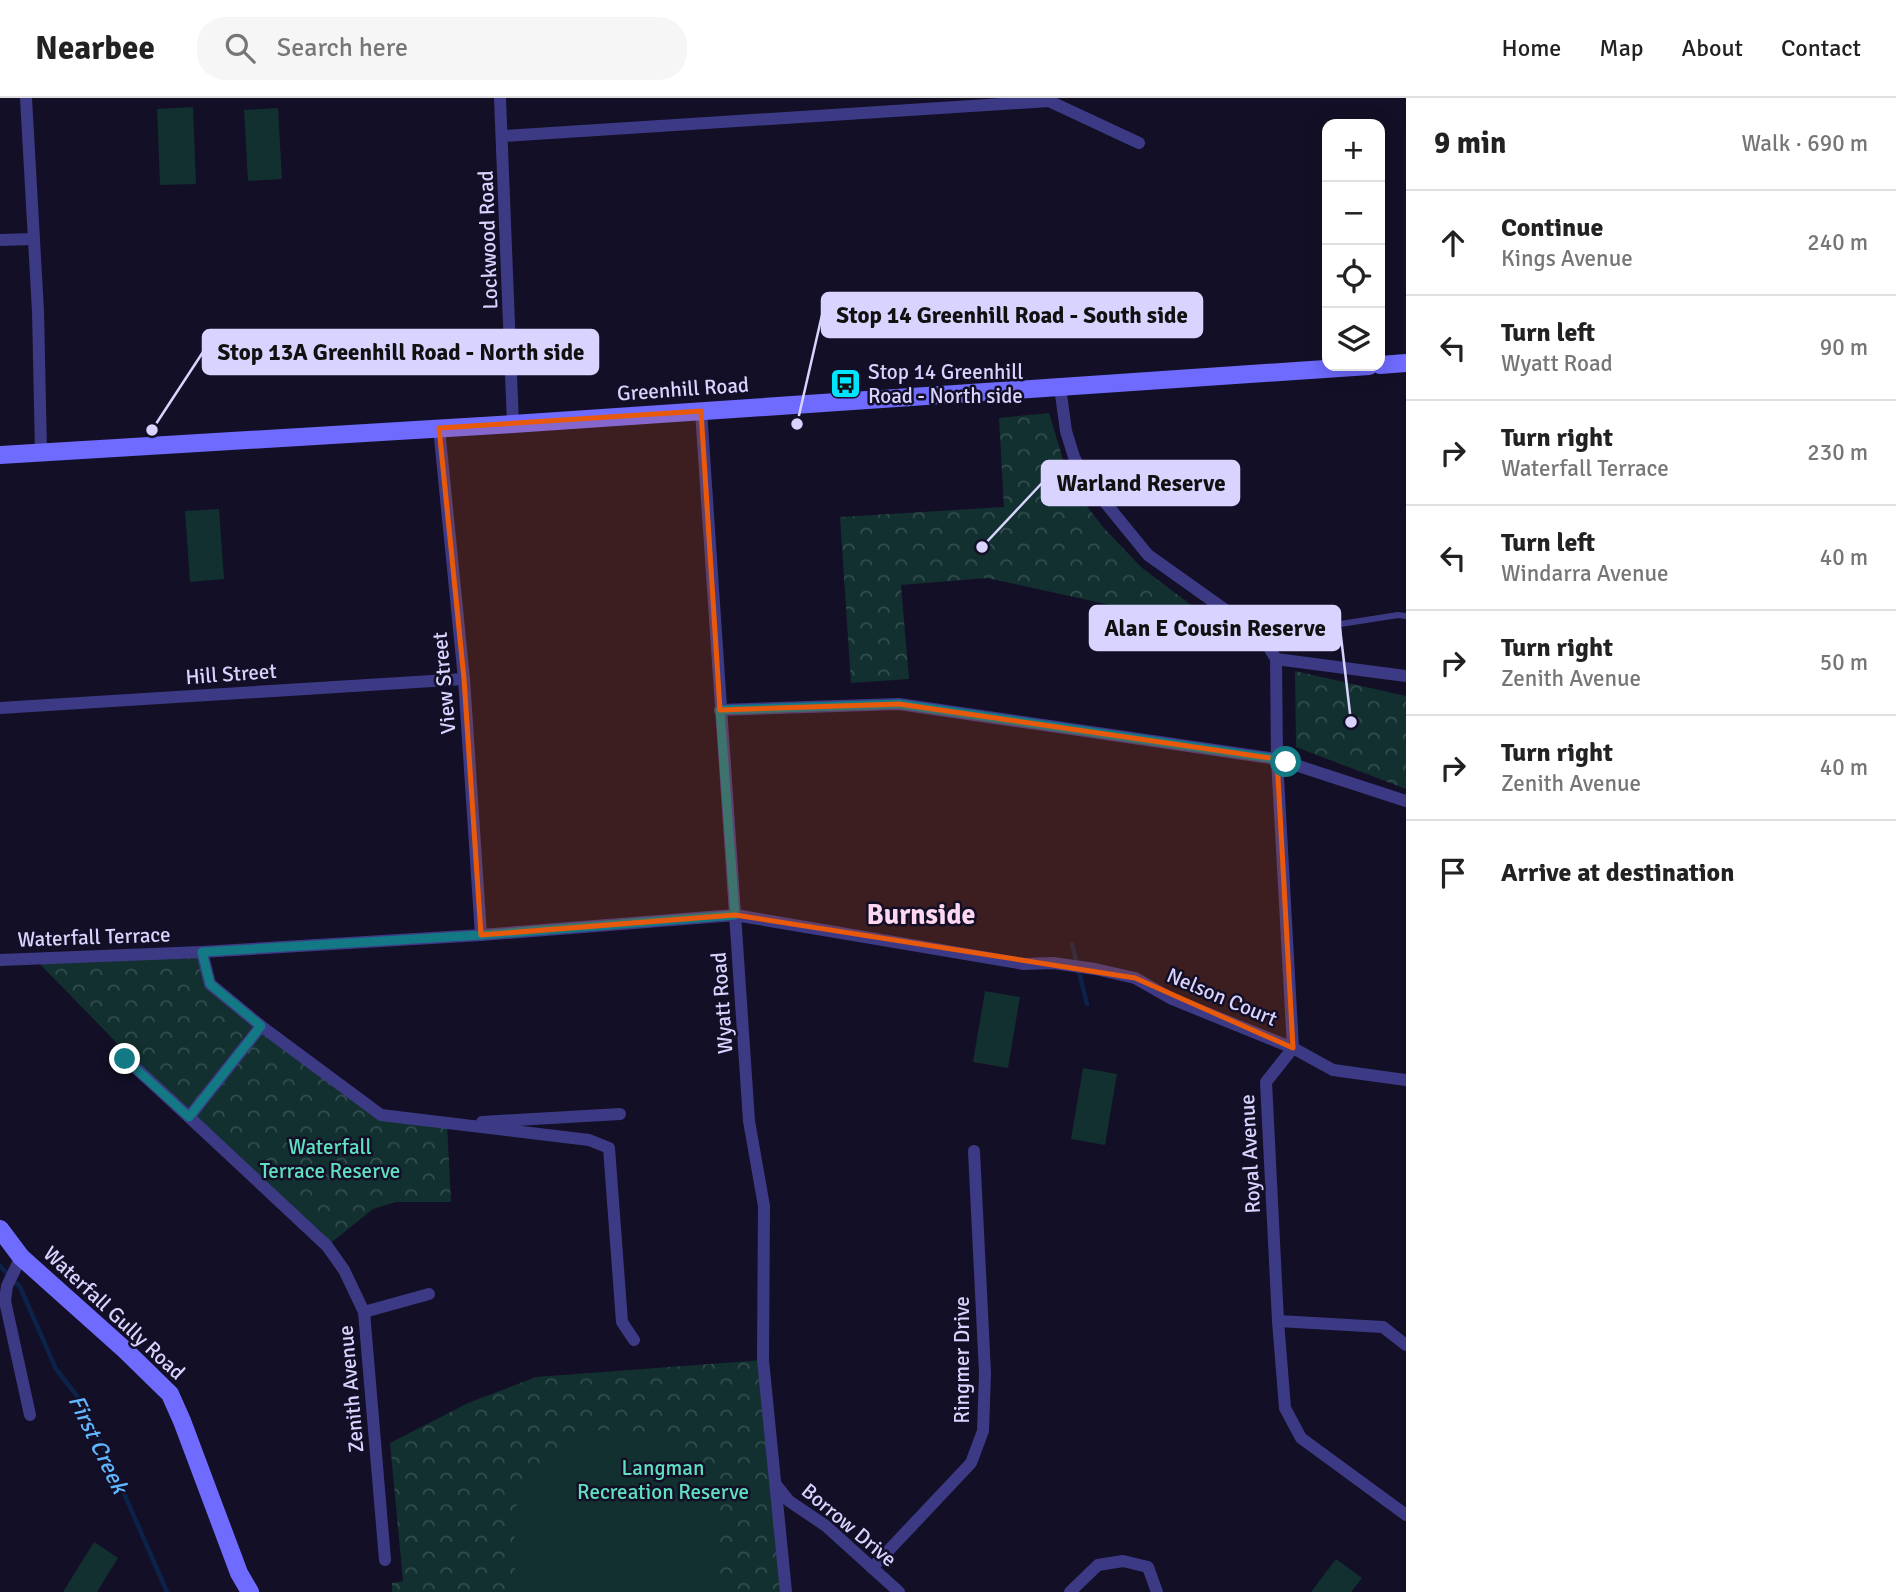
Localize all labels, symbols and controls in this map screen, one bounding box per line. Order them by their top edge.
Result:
search box [197,17,687,80]
text: Nearbee [35,28,155,69]
icon: search [221,29,259,67]
text: Search here [277,32,408,64]
text: Home [1501,33,1561,63]
text: Map [1599,33,1644,63]
text: About [1682,33,1743,63]
text: Contact [1781,33,1861,63]
map controls [1322,119,1385,371]
button: + [1322,119,1385,182]
text: 9 min [1434,125,1506,162]
text: Walk · 690 m [1742,129,1868,158]
street label: Lockwood Road [473,170,503,310]
button: − [1322,182,1385,245]
text: Continue [1501,212,1603,244]
icon: ahead [1434,224,1472,262]
text: 240 m [1807,228,1868,257]
text: Kings Avenue [1501,244,1633,273]
button: locate [1322,245,1385,308]
callout: Stop 14 Greenhill Road - South side [822,293,1202,337]
text: Stop 14 Greenhill Road - South side [836,301,1188,330]
button: layers [1322,308,1385,371]
text: Turn left [1501,317,1595,349]
icon: left [1434,329,1472,367]
callout: Stop 13A Greenhill Road - North side [203,330,598,374]
text: 90 m [1820,333,1868,362]
text: Stop 13A Greenhill Road - North side [218,338,584,367]
text: Wyatt Road [1501,349,1613,378]
place label: Stop 14 Greenhill Road - North side [868,359,1023,409]
bus stop icon: Stop 14 Greenhill Road - North side [828,367,862,401]
street label: Greenhill Road [616,371,750,407]
text: Turn right [1501,422,1613,454]
icon: right [1434,434,1472,472]
text: 230 m [1807,438,1868,467]
text: Waterfall Terrace [1501,454,1669,483]
callout: Warland Reserve [1042,461,1239,505]
text: Warland Reserve [1056,469,1226,498]
text: Turn left [1501,527,1595,559]
icon: left [1434,539,1472,577]
text: 40 m [1820,543,1868,572]
text: Windarra Avenue [1501,559,1669,588]
callout: Alan E Cousin Reserve [1090,606,1340,650]
text: Alan E Cousin Reserve [1104,614,1326,643]
street label: View Street [427,631,461,735]
text: Turn right [1501,632,1613,664]
icon: right [1434,644,1472,682]
text: 50 m [1820,648,1868,677]
street label: Hill Street [185,658,277,690]
text: Zenith Avenue [1501,664,1641,693]
text: Turn right [1501,737,1613,769]
route start [1270,746,1301,777]
icon: right [1434,749,1472,787]
text: 40 m [1820,753,1868,782]
text: Zenith Avenue [1501,769,1641,798]
icon: arrive [1434,854,1472,892]
text: Arrive at destination [1501,857,1734,889]
district label: Burnside [867,898,975,932]
street label: Waterfall Terrace [17,921,171,953]
street label: Wyatt Road [705,951,739,1055]
street label: Nelson Court [1163,962,1281,1032]
route end [109,1043,140,1074]
street label: Royal Avenue [1234,1094,1266,1214]
park label: Waterfall Terrace Reserve [260,1134,400,1184]
street label: Waterfall Gully Road [38,1241,190,1385]
street label: Ringmer Drive [949,1296,975,1424]
street label: Zenith Avenue [332,1324,370,1454]
water label: First Creek [62,1390,135,1500]
park label: Langman Recreation Reserve [577,1455,749,1505]
street label: Borrow Drive [796,1478,902,1572]

